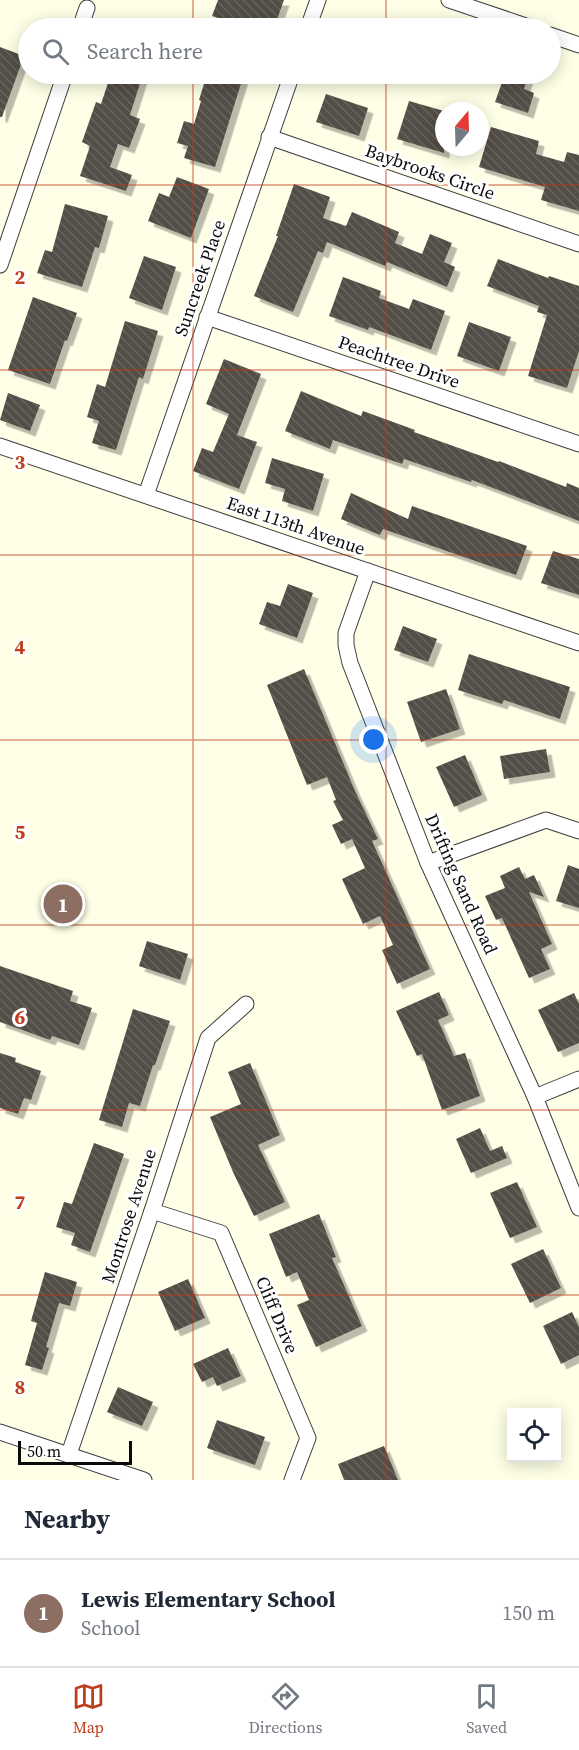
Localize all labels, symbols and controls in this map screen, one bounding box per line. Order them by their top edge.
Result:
search box [18,18,561,84]
icon: search [39,35,72,68]
text: Search here [87,36,203,66]
north arrow [435,102,489,156]
street label: Baybrooks Circle [362,138,498,205]
street label: Suncreek Place [168,216,231,339]
text: 2 [15,263,26,291]
street label: Peachtree Drive [335,329,463,394]
text: 3 [15,448,26,476]
street label: East 113th Avenue [224,490,369,561]
text: 4 [15,633,26,661]
your location [359,725,388,754]
street label: Drifting Sand Road [419,809,504,958]
text: 5 [15,818,26,846]
pin: 1 [44,882,82,926]
text: 6 [15,1003,26,1031]
street label: Montrose Avenue [95,1145,162,1286]
text: 7 [15,1188,26,1216]
street label: Cliff Drive [250,1272,305,1357]
text: 8 [15,1373,25,1401]
map controls [507,1408,561,1462]
button: locate [507,1408,561,1462]
scale bar [18,1438,132,1466]
text: 50 m [27,1440,61,1462]
text: Nearby [24,1501,110,1537]
text: Lewis Elementary School [81,1584,336,1614]
text: 1 [38,1599,49,1627]
text: 150 m [502,1599,555,1627]
text: School [81,1614,141,1642]
tab: Map [72,1680,105,1738]
tab: Directions [248,1680,323,1738]
tab: Saved [466,1680,507,1738]

